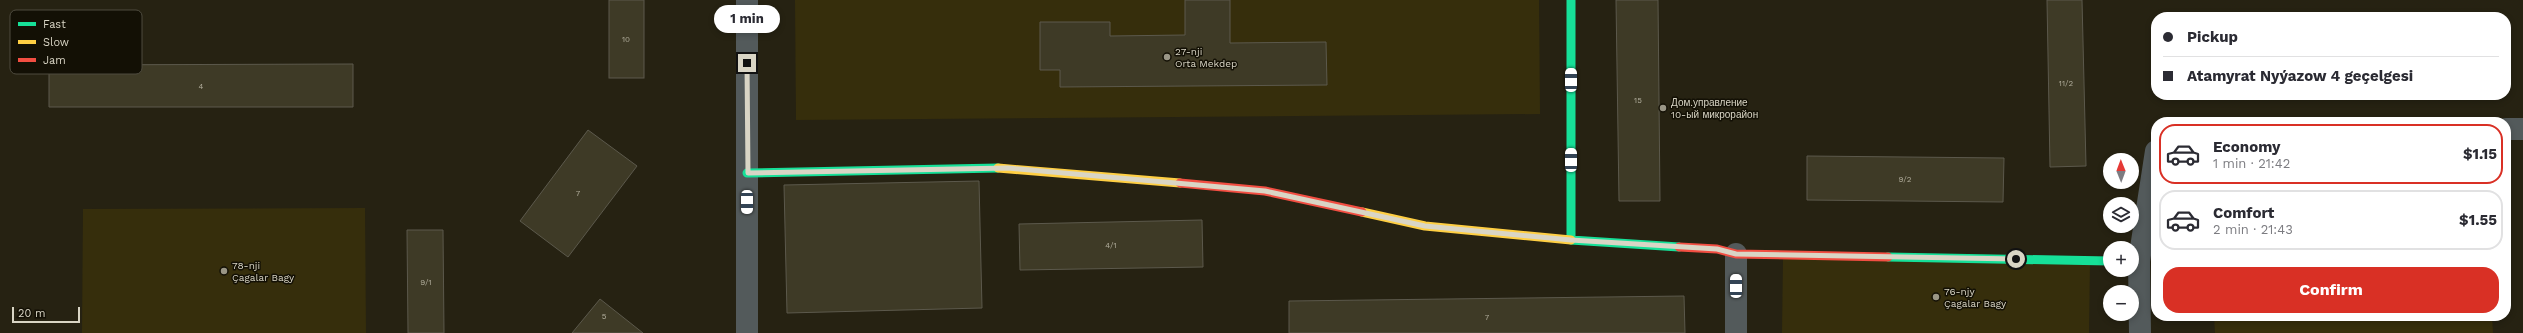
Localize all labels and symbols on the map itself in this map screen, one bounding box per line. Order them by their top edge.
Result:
callout: 1 min [714,5,780,33]
legend [10,10,142,74]
text: Fast [43,18,66,31]
house number: 10 [622,35,630,44]
text: Slow [43,36,69,49]
place label: 27-nji Orta Mekdep [1175,46,1237,69]
marker: 27-nji Orta Mekdep [1162,52,1172,62]
text: Jam [43,54,66,67]
route end [738,54,756,72]
car [1565,68,1577,92]
house number: 11/2 [2059,79,2074,88]
house number: 4 [199,82,204,91]
house number: 15 [1634,96,1642,105]
place label: Дом.управление 10-ый микрорайон [1671,97,1758,120]
marker: Дом.управление 10-ый микрорайон [1658,103,1668,113]
car [1565,148,1577,172]
north arrow [2103,153,2139,189]
house number: 9/2 [1899,175,1912,184]
house number: 7 [576,189,581,198]
car [741,190,753,214]
house number: 4/1 [1105,241,1117,250]
route start [2007,250,2025,268]
place label: 78-nji Çagalar Bagy [232,260,295,283]
marker: 78-nji Çagalar Bagy [219,266,229,276]
car [1730,274,1742,298]
house number: 9/1 [420,278,432,287]
place label: 76-njy Çagalar Bagy [1944,286,2007,309]
marker: 76-njy Çagalar Bagy [1931,292,1941,302]
scale bar [12,305,80,324]
house number: 5 [602,312,607,321]
house number: 7 [1485,313,1490,322]

